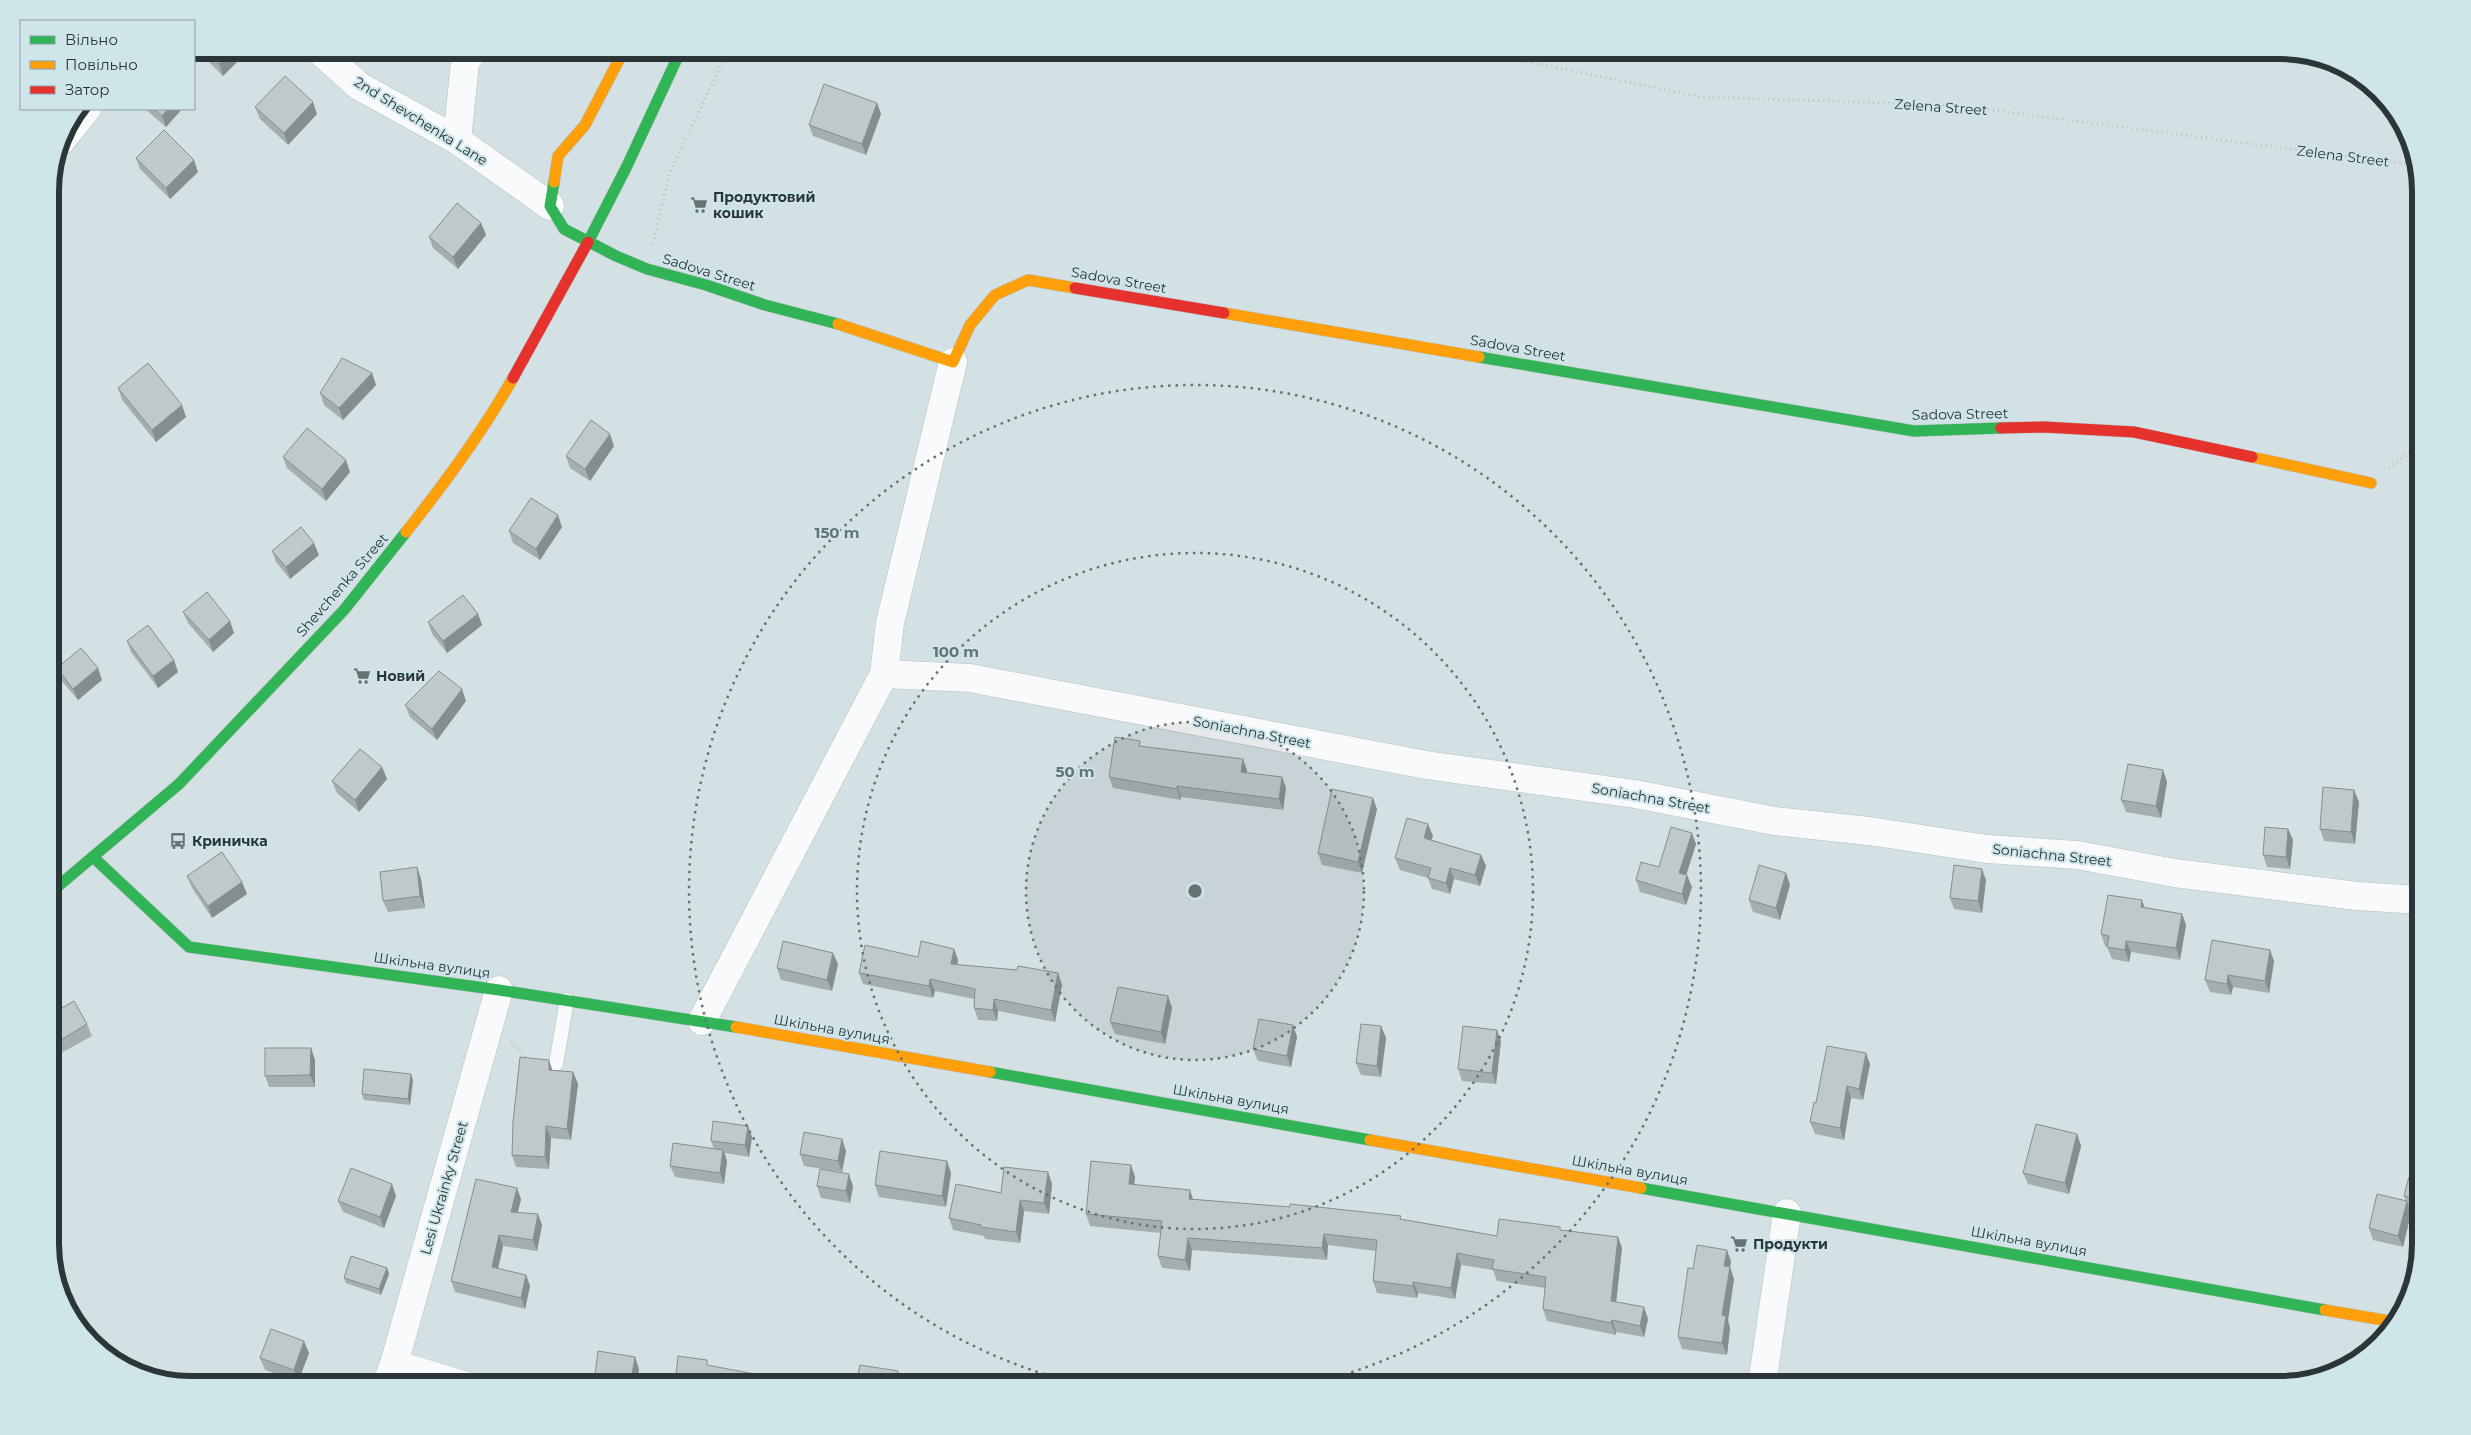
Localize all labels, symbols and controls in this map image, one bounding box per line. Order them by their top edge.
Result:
legend [20,20,195,110]
text: Вільно [65,30,118,49]
text: Повільно [65,55,138,74]
street label: 2nd Shevchenka Lane [351,73,491,169]
text: Затор [65,80,110,99]
street label: Zelena Street [1894,95,1988,119]
street label: Zelena Street [2296,141,2391,171]
place label: Продуктовий кошик [713,188,815,222]
supermarket icon: Продуктовий кошик [689,195,709,215]
street label: Sadova Street [660,249,758,295]
street label: Sadova Street [1070,263,1168,297]
street label: Sadova Street [1469,331,1567,365]
street label: Sadova Street [1912,404,2009,424]
text: 150 m [815,523,859,542]
street label: Shevchenka Street [292,529,392,640]
text: 100 m [933,642,979,661]
supermarket icon: Новий [352,666,372,686]
place label: Новий [376,667,425,685]
street label: Soniachna Street [1191,712,1313,752]
text: 50 m [1055,762,1095,781]
street label: Soniachna Street [1590,779,1712,817]
bus stop icon: Криничка [168,831,188,851]
place label: Криничка [192,832,268,850]
street label: Soniachna Street [1991,840,2113,870]
centre of rings [1186,882,1204,900]
street label: Шкільна вулиця [372,948,492,982]
street label: Шкільна вулиця [772,1010,892,1048]
street label: Шкільна вулиця [1171,1080,1291,1118]
street label: Lesi Ukrainky Street [416,1119,472,1257]
street label: Шкільна вулиця [1570,1151,1690,1189]
street label: Шкільна вулиця [1969,1222,2089,1260]
supermarket icon: Продукти [1729,1234,1749,1254]
place label: Продукти [1753,1235,1828,1253]

